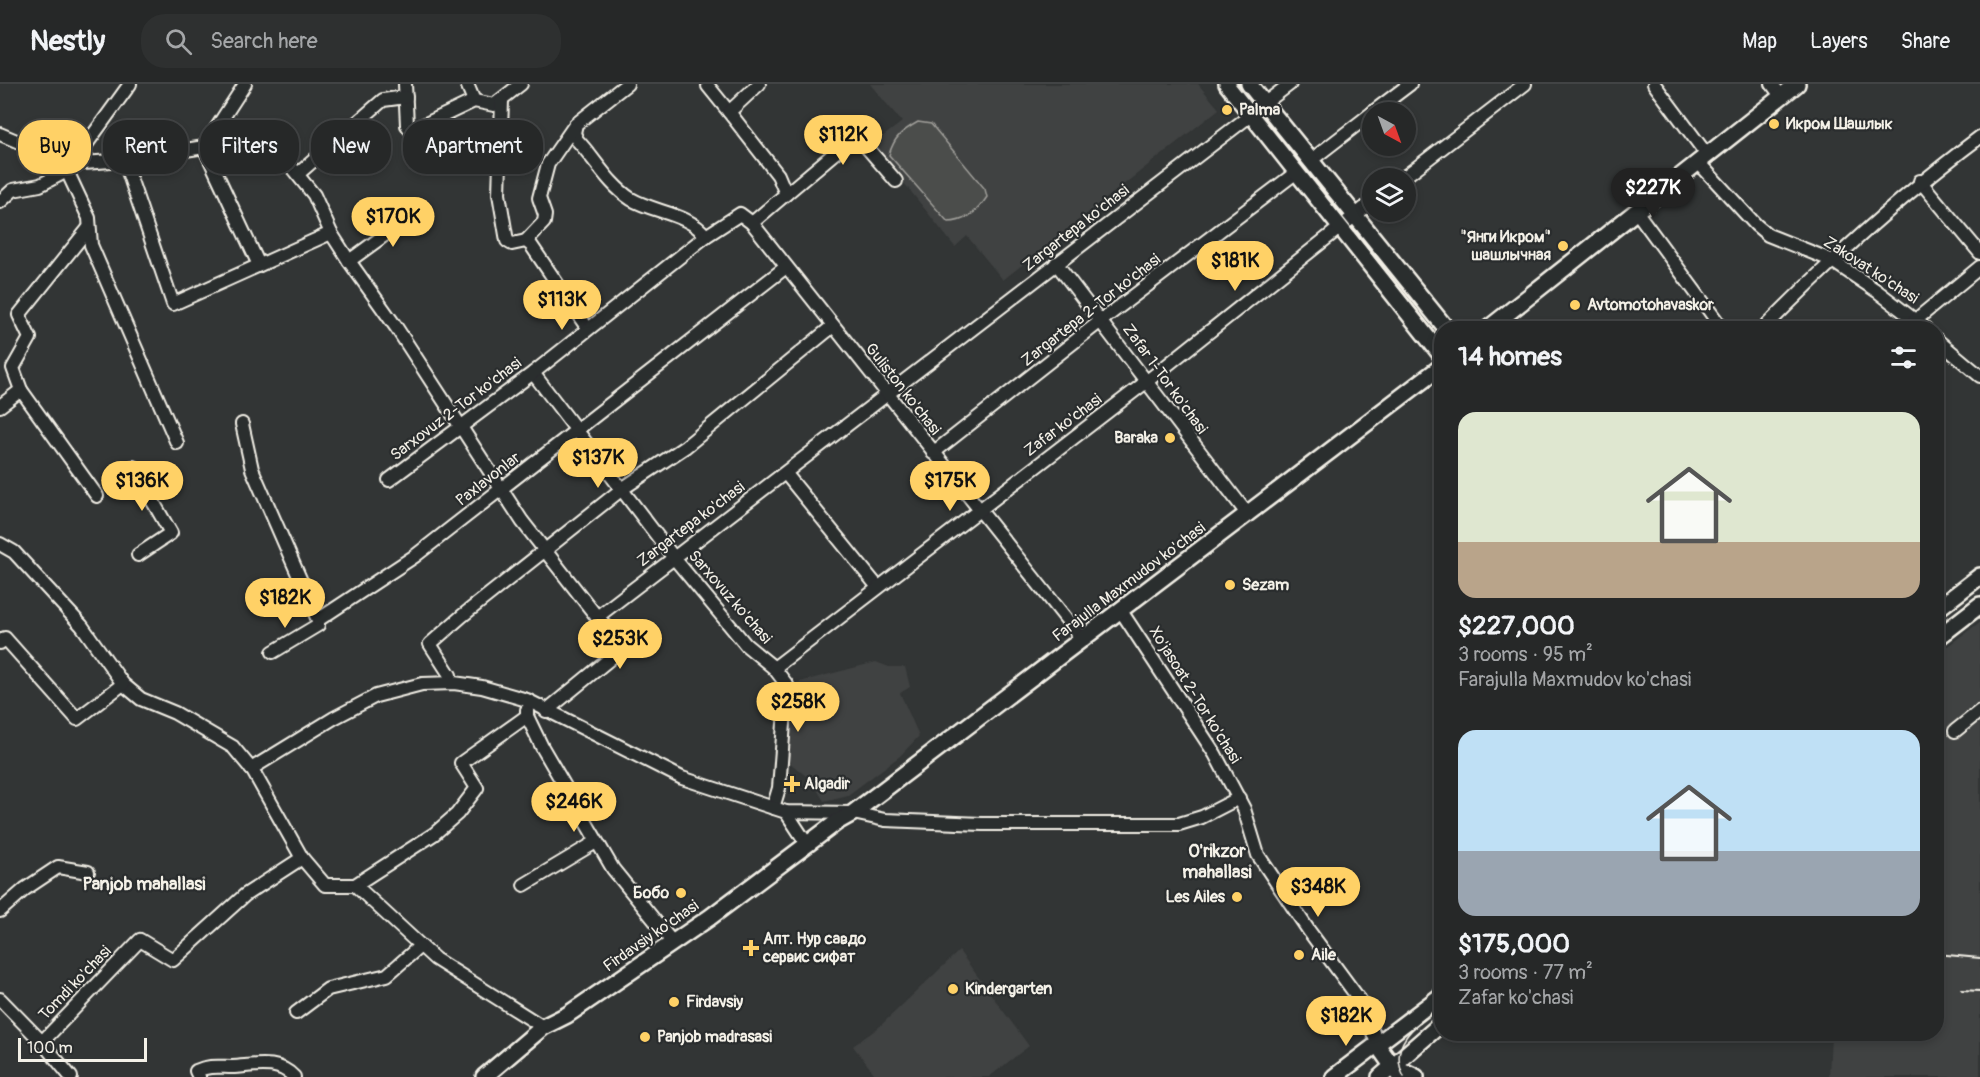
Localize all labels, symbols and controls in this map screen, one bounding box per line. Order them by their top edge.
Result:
search box [141,14,561,68]
text: Nestly [30,24,105,59]
icon: search [162,25,195,58]
text: Search here [210,27,318,55]
text: Map [1742,28,1777,55]
text: Layers [1810,28,1868,55]
text: Share [1901,28,1950,55]
place label: Palma [1239,100,1281,120]
north arrow [1362,102,1416,156]
map controls [1362,102,1416,222]
marker: Palma [1220,103,1234,117]
place label: Икром Шашлык [1786,114,1893,134]
pin: $112K [801,115,885,166]
marker: Икром Шашлык [1767,117,1781,131]
chip: Buy [18,120,91,174]
chip: Rent [103,120,188,174]
chip: Filters [200,120,299,174]
chip: New [311,120,391,174]
chip: Apartment [403,120,543,174]
text: $112K [818,122,868,147]
button: layers [1362,168,1416,222]
pin: $227K [1611,168,1695,219]
text: $227K [1625,175,1681,200]
street label: Zargartepa ko'chasi [1019,180,1133,276]
pin: $170K [351,197,435,248]
text: $170K [366,204,420,229]
place label: "Янги Икром" шашлычная [1460,227,1551,265]
street label: Zakovat ko'chasi [1820,232,1922,308]
marker: "Янги Икром" шашлычная [1556,239,1570,253]
pin: $181K [1193,241,1277,292]
text: $181K [1211,248,1259,273]
street label: Zargartepa 2-Tor ko'chasi [1017,249,1165,371]
pin: $113K [520,280,604,331]
text: $113K [537,287,587,312]
place label: Avtomotohavaskor [1587,295,1714,315]
marker: Avtomotohavaskor [1568,298,1582,312]
street label: Zafar 1-Tor ko'chasi [1118,320,1212,438]
street label: Guliston ko'chasi [861,339,945,439]
text: 14 homes [1458,341,1562,373]
icon: filters [1887,341,1920,374]
street label: Sarxovuz 2-Tor ko'chasi [386,353,526,465]
street label: Zafar ko'chasi [1020,389,1106,461]
place label: Baraka [1114,428,1159,448]
marker: Baraka [1163,431,1177,445]
pin: $137K [556,438,640,489]
text: $137K [572,445,624,470]
street label: Paxlavonlar [452,447,525,510]
icon: home [1635,451,1743,559]
pin: $136K [100,461,184,512]
pin: $175K [908,461,992,512]
text: $136K [115,468,169,493]
text: $175K [924,468,976,493]
street label: Zargartepa ko'chasi [633,477,749,571]
street label: Farajulla Maxmudov ko'chasi [1048,518,1210,646]
street label: Sarxovuz ko'chasi [684,546,776,648]
place label: Sezam [1242,575,1289,595]
pin: $182K [243,578,327,629]
marker: Sezam [1223,578,1237,592]
text: $182K [259,585,311,610]
text: $227,000 [1458,610,1575,642]
pin: $253K [578,619,662,670]
street label: Xo'jasoat 2-Tor ko'chasi [1145,623,1245,767]
text: $253K [592,626,648,651]
text: 3 rooms · 95 m² [1458,642,1593,667]
text: Farajulla Maxmudov ko'chasi [1458,667,1691,692]
pin: $258K [756,682,840,733]
text: $258K [771,689,826,714]
icon: home [1635,769,1743,877]
place label: Algadir [804,774,850,794]
marker: Algadir [785,777,799,791]
pin: $246K [532,782,616,833]
text: $246K [545,789,603,814]
district label: O'rikzor mahallasi [1182,840,1252,884]
pin: $348K [1276,867,1360,918]
district label: Panjob mahallasi [82,873,206,896]
text: $348K [1290,874,1346,899]
place label: Бобо [633,883,669,903]
marker: Бобо [674,886,688,900]
place label: Les Ailes [1165,887,1226,907]
marker: Les Ailes [1230,890,1244,904]
street label: Firdavsiy ko'chasi [599,896,703,976]
text: $175,000 [1458,928,1570,960]
place label: Апт. Нур савдо сервис сифат [762,929,867,967]
street label: Tomdi ko'chasi [34,941,116,1025]
marker: Апт. Нур савдо сервис сифат [744,941,758,955]
place label: Aile [1311,945,1337,965]
marker: Aile [1292,948,1306,962]
text: 3 rooms · 77 m² [1458,960,1593,985]
place label: Kindergarten [965,979,1052,999]
marker: Kindergarten [946,982,960,996]
text: Zafar ko'chasi [1458,985,1573,1010]
place label: Firdavsiy [686,992,743,1012]
marker: Firdavsiy [667,995,681,1009]
pin: $182K [1304,996,1388,1047]
text: $182K [1320,1003,1372,1028]
place label: Panjob madrasasi [657,1027,772,1047]
marker: Panjob madrasasi [638,1030,652,1044]
scale bar [18,1035,147,1062]
text: 100 m [27,1038,73,1058]

